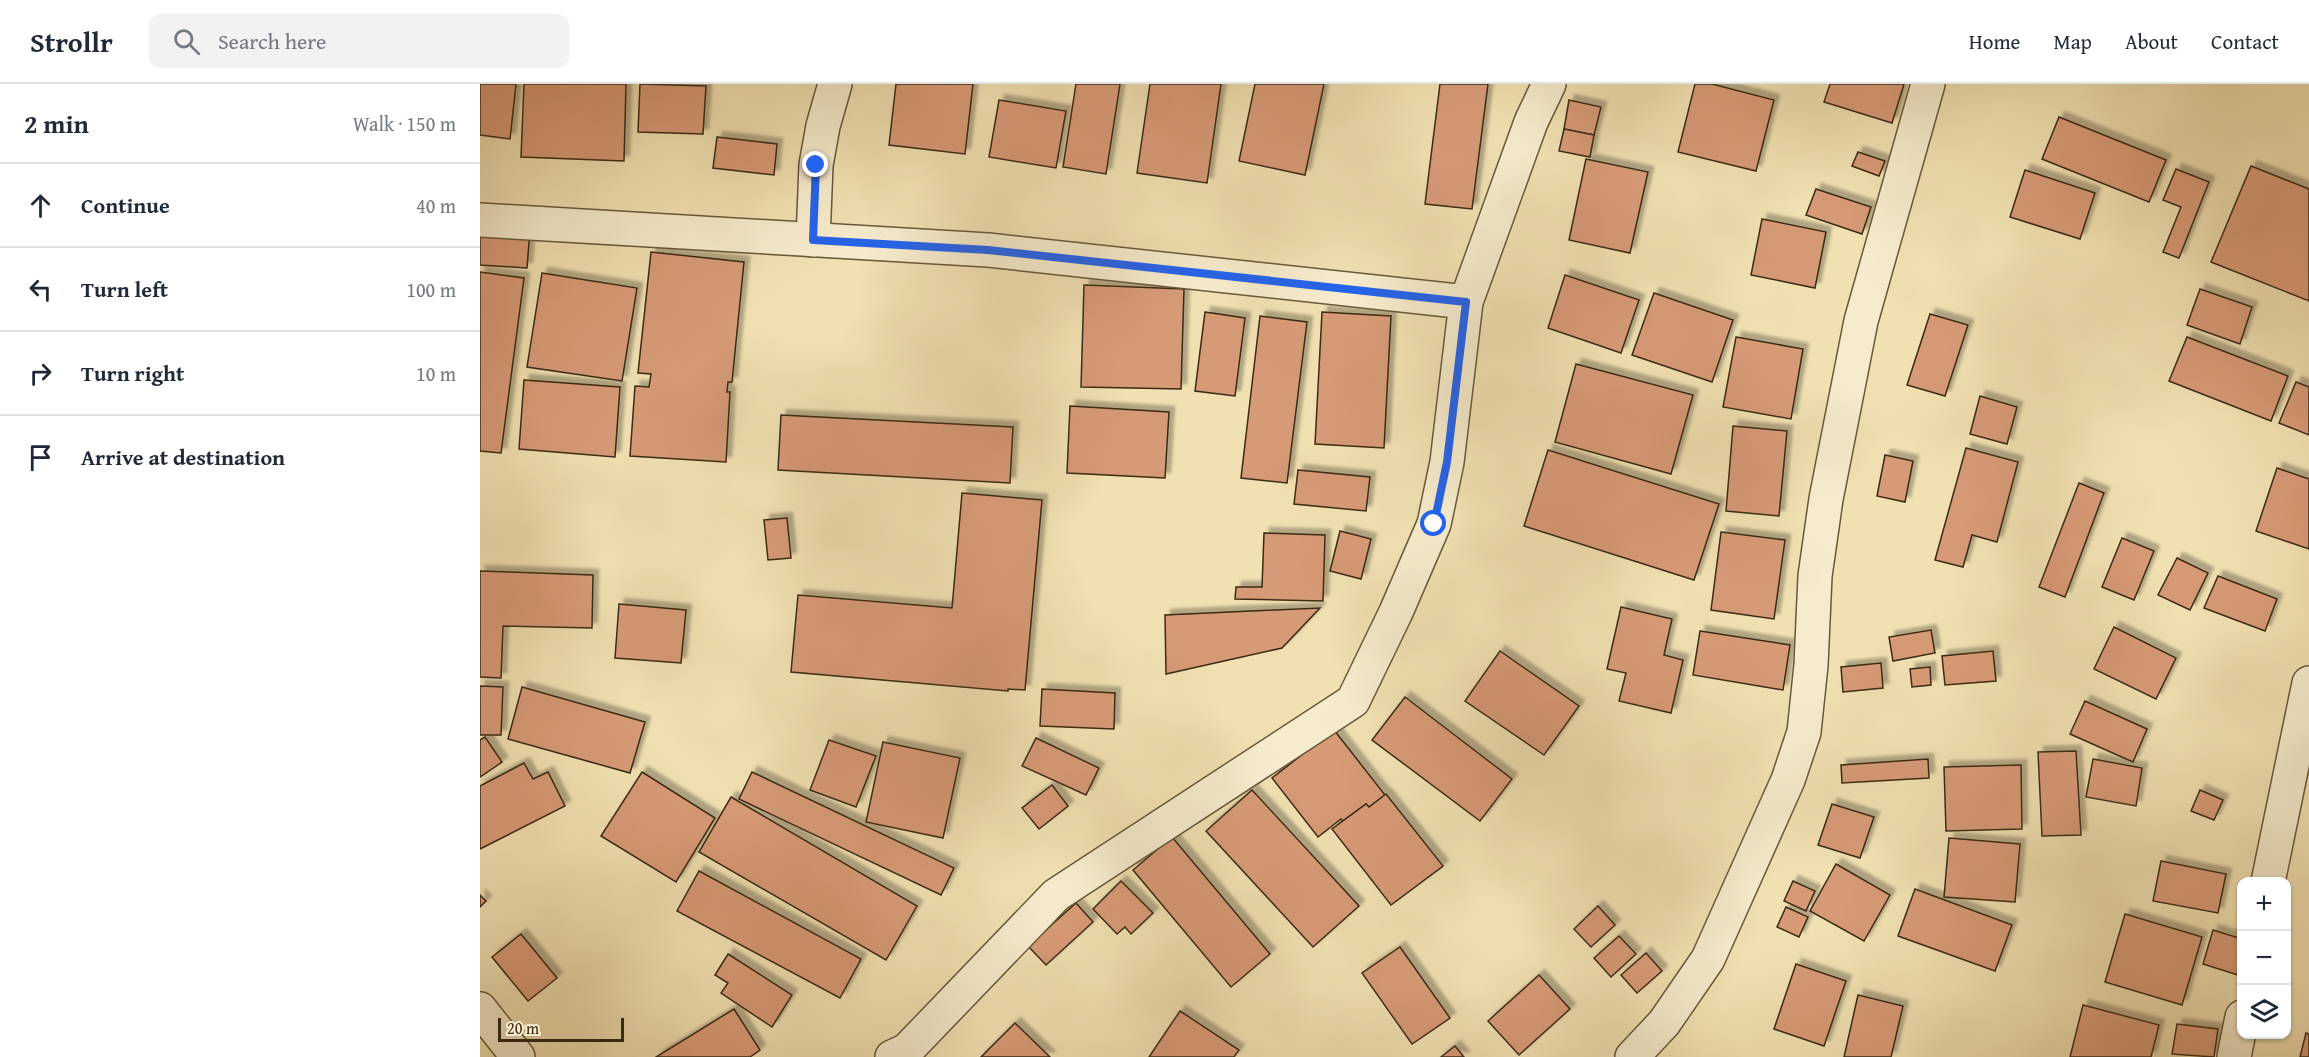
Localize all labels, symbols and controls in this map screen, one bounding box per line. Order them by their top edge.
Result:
search box [149,14,569,68]
text: Strollr [30,21,113,62]
icon: search [170,25,203,58]
text: Search here [218,25,326,57]
text: Home [1969,26,2020,57]
text: Map [2053,26,2092,57]
text: About [2125,26,2178,57]
text: Contact [2211,26,2279,57]
text: 2 min [24,104,89,143]
text: Walk · 150 m [353,109,456,138]
route end [802,151,828,177]
icon: ahead [24,189,57,222]
text: Continue [81,189,170,221]
text: 40 m [416,191,456,220]
icon: left [24,273,57,306]
text: Turn left [81,273,168,305]
text: 100 m [406,275,456,304]
icon: right [24,357,57,390]
text: Turn right [81,357,184,389]
text: 10 m [416,359,456,388]
icon: arrive [24,441,57,474]
text: Arrive at destination [81,441,285,473]
route start [1420,510,1446,536]
map controls [2237,877,2291,1039]
button: + [2237,877,2291,931]
button: − [2237,931,2291,985]
button: layers [2237,985,2291,1039]
scale bar [498,1015,624,1042]
text: 20 m [507,1016,539,1040]

